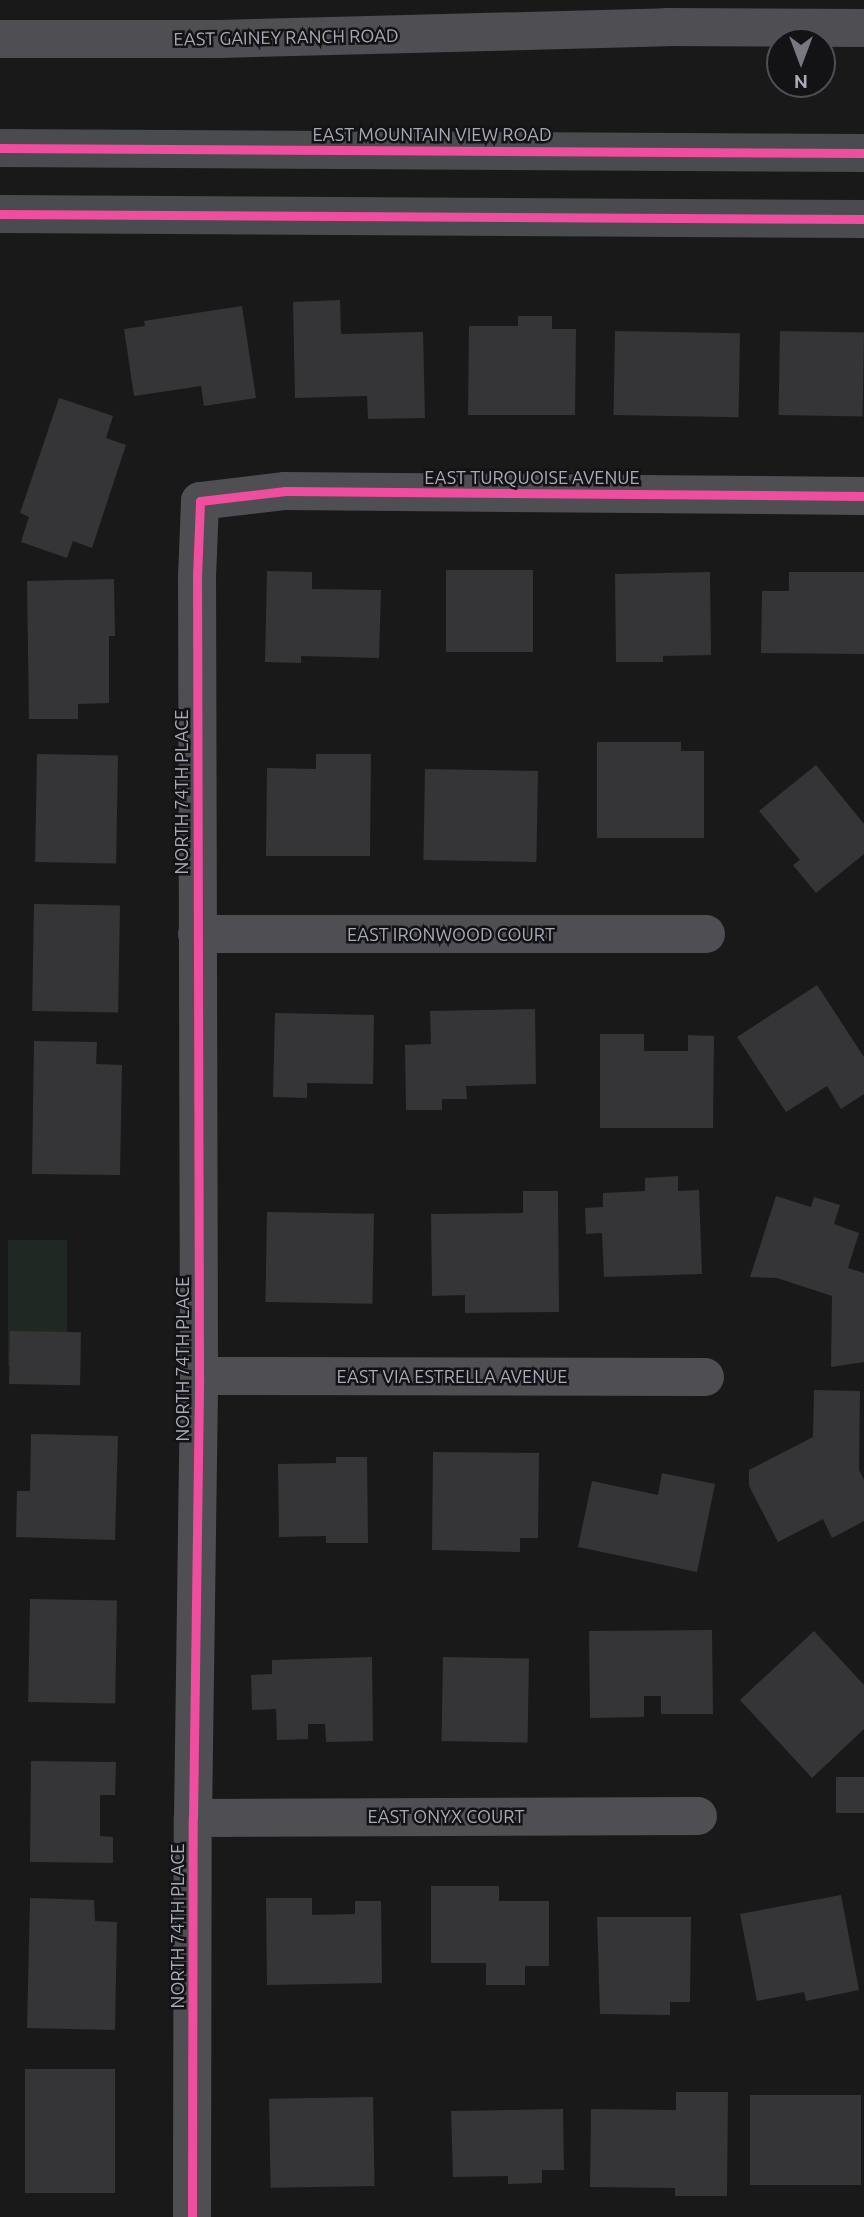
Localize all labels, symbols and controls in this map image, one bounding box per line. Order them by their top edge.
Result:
street label: EAST GAINEY RANCH ROAD [173,24,399,50]
north arrow [766,28,836,98]
text: N [794,71,808,93]
street label: EAST MOUNTAIN VIEW ROAD [312,123,552,145]
street label: EAST TURQUOISE AVENUE [424,466,640,488]
street label: NORTH 74TH PLACE [170,710,192,874]
street label: EAST IRONWOOD COURT [347,923,555,945]
street label: NORTH 74TH PLACE [171,1277,193,1441]
street label: EAST VIA ESTRELLA AVENUE [337,1365,567,1387]
street label: EAST ONYX COURT [367,1805,525,1827]
street label: NORTH 74TH PLACE [166,1844,188,2008]

